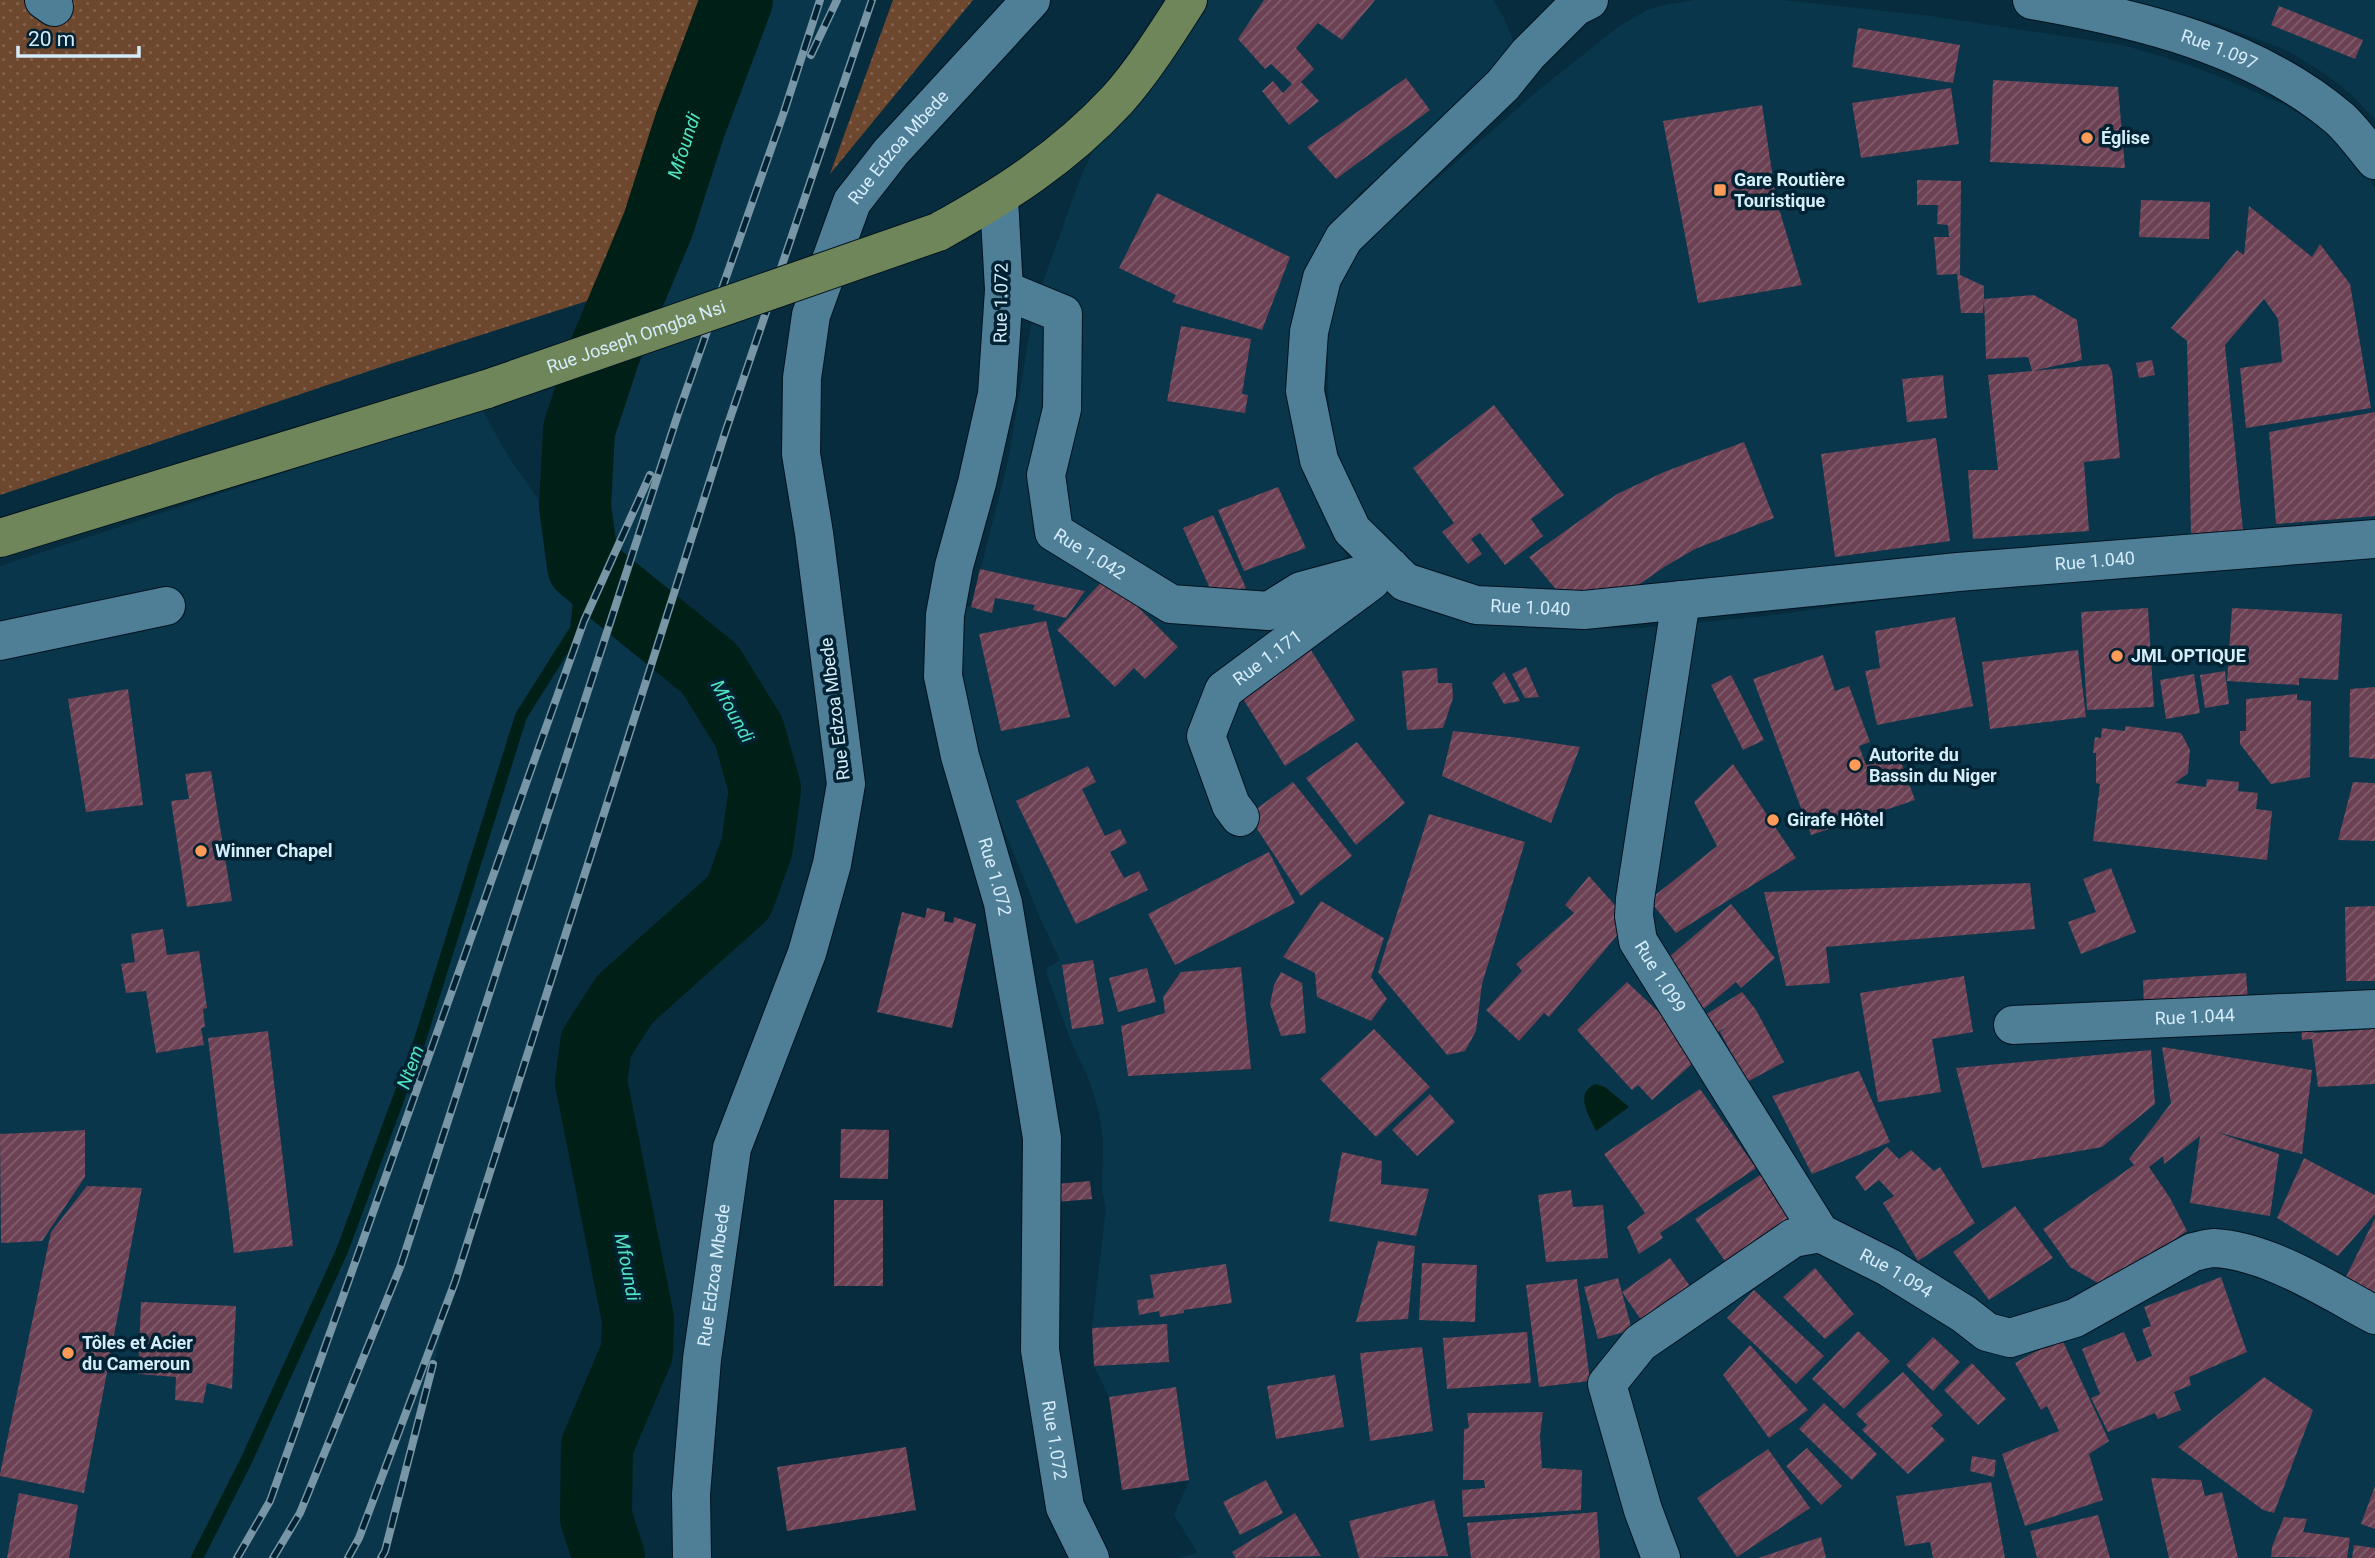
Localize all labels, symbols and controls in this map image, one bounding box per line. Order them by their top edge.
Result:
scale bar [18,14,138,58]
street label: Rue 1.097 [2179,25,2261,74]
text: 20 m [28,27,75,51]
street label: Rue Edzoa Mbede [843,85,953,208]
water label: Mfoundi [663,109,706,182]
place label: Église [2101,127,2150,148]
marker: Église [2079,130,2095,146]
place label: Gare Routière Touristique [1734,169,1845,211]
marker: Gare Routière Touristique [1712,182,1728,198]
street label: Rue 1.072 [989,263,1012,343]
street label: Rue Joseph Omgba Nsi [544,296,728,377]
street label: Rue 1.042 [1050,524,1130,583]
street label: Rue 1.040 [2054,547,2136,574]
street label: Rue 1.040 [1490,595,1571,619]
street label: Rue 1.171 [1229,625,1306,690]
street label: Rue Edzoa Mbede [815,637,854,782]
place label: JML OPTIQUE [2131,645,2246,666]
marker: JML OPTIQUE [2109,648,2125,664]
water label: Mfoundi [706,676,759,747]
place label: Autorite du Bassin du Niger [1869,744,1997,786]
marker: Autorite du Bassin du Niger [1847,757,1863,773]
place label: Girafe Hôtel [1787,809,1884,830]
marker: Girafe Hôtel [1765,812,1781,828]
street label: Rue 1.072 [974,835,1016,917]
place label: Winner Chapel [215,840,333,861]
marker: Winner Chapel [193,843,209,859]
street label: Rue 1.099 [1631,937,1691,1016]
street label: Rue 1.044 [2154,1004,2235,1029]
water label: Ntem [392,1042,429,1092]
street label: Rue Edzoa Mbede [693,1203,734,1348]
water label: Mfoundi [610,1231,645,1303]
street label: Rue 1.094 [1857,1244,1936,1302]
place label: Tôles et Acier du Cameroun [82,1332,193,1374]
marker: Tôles et Acier du Cameroun [60,1345,76,1361]
street label: Rue 1.072 [1038,1399,1072,1481]

